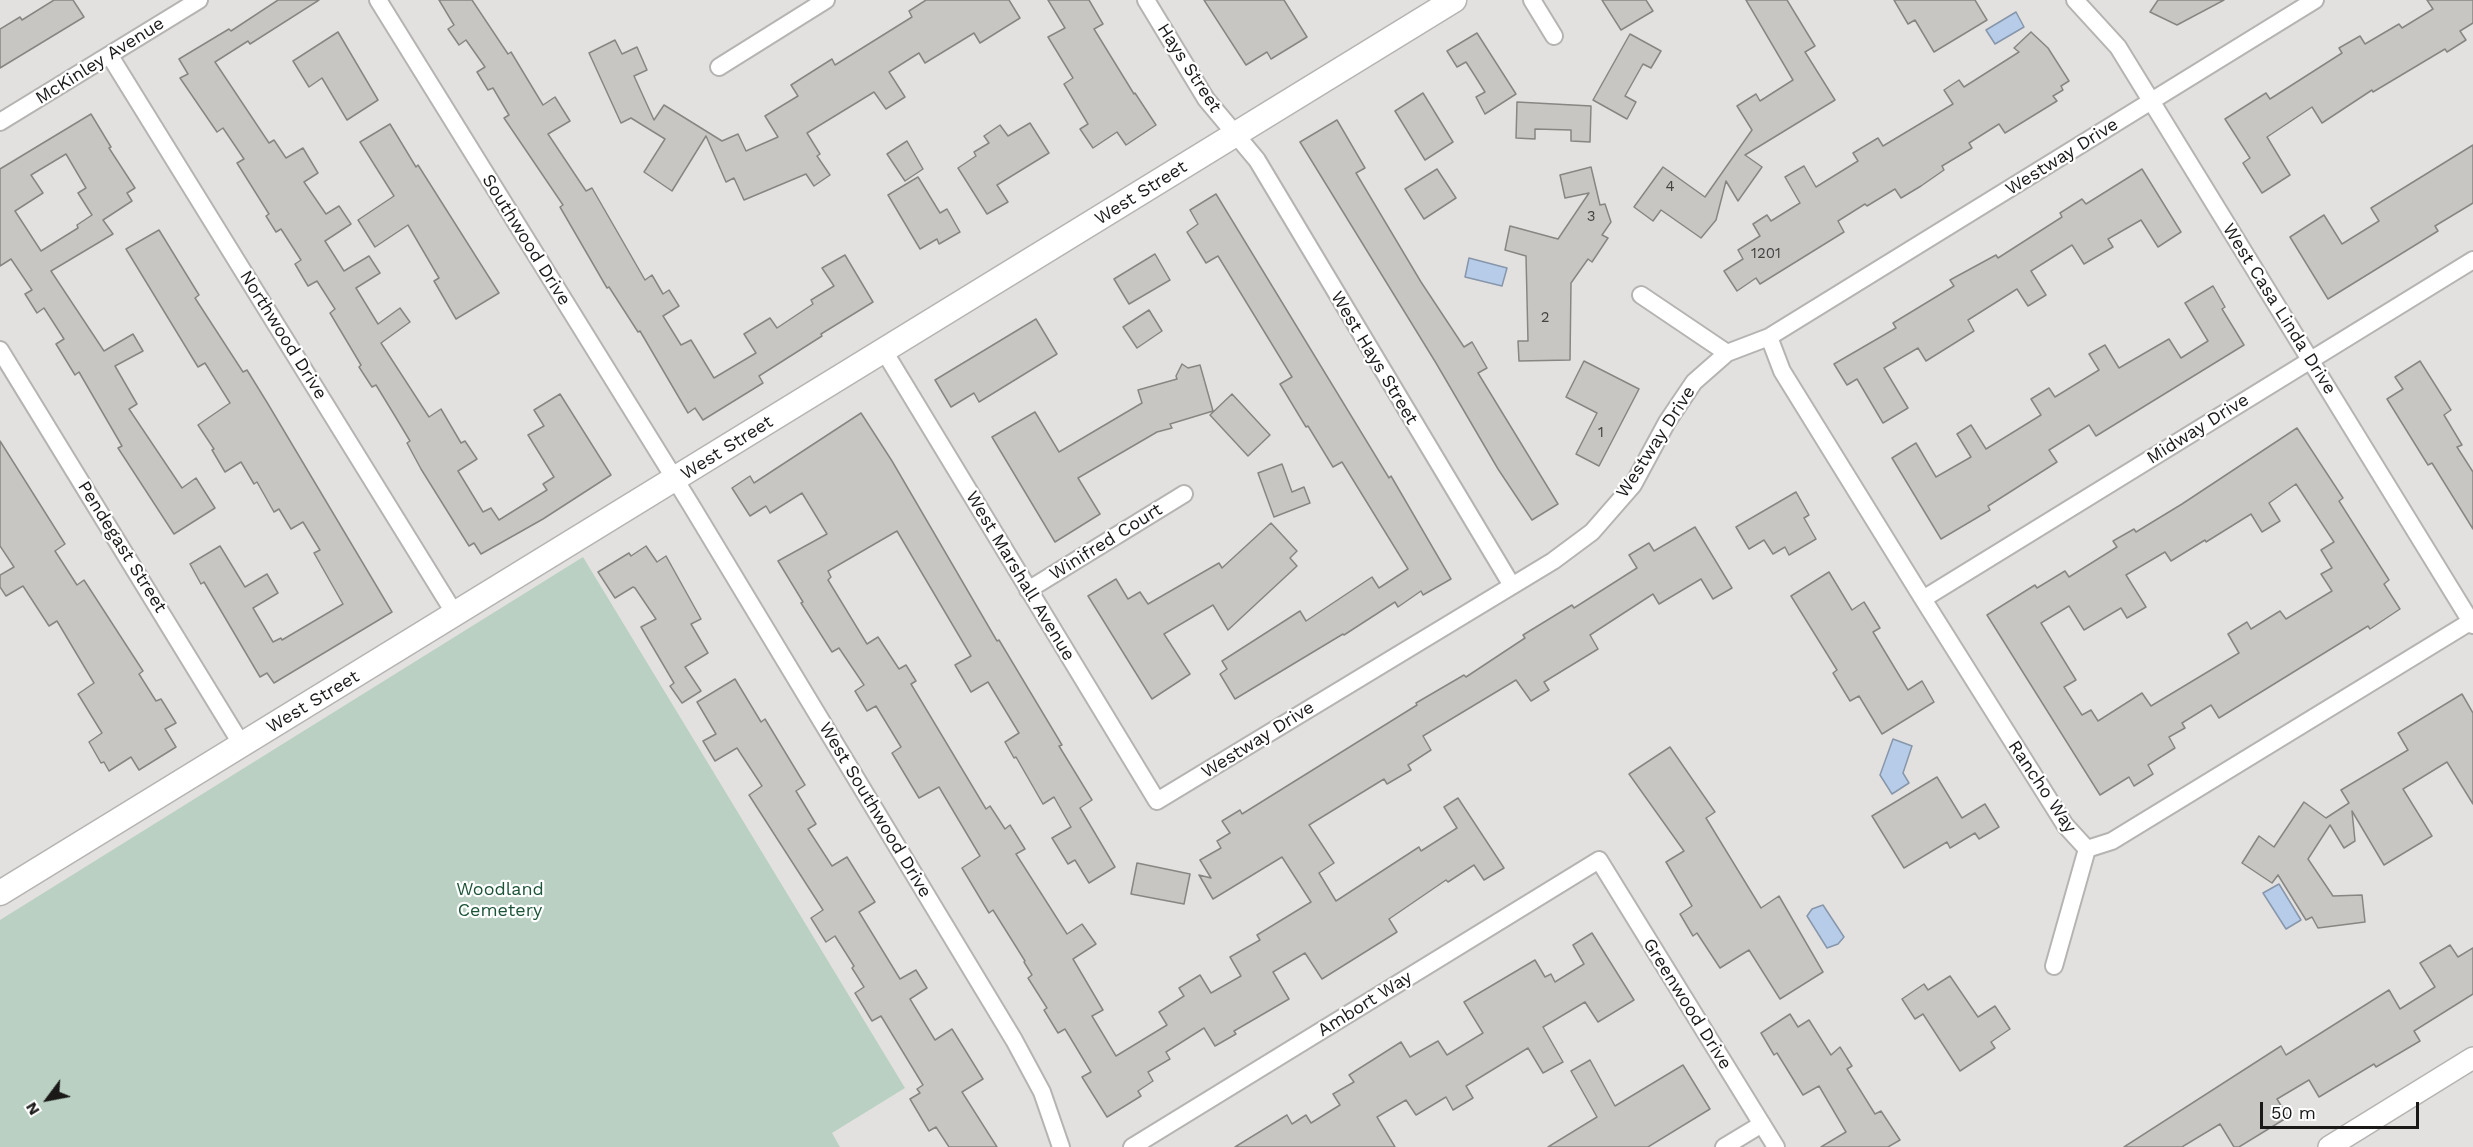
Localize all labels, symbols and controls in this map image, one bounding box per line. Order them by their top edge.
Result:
street label: McKinley Avenue [32,13,168,109]
street label: Hays Street [1152,20,1226,116]
street label: Westway Drive [2002,114,2122,200]
street label: West Street [1091,156,1191,230]
street label: Southwood Drive [477,170,575,310]
house number: 4 [1665,178,1675,196]
house number: 3 [1587,208,1595,226]
street label: West Casa Linda Drive [2217,219,2341,399]
house number: 1201 [1751,245,1781,263]
street label: Northwood Drive [235,267,331,403]
street label: West Hays Street [1326,287,1422,429]
house number: 2 [1541,309,1549,327]
street label: Westway Drive [1612,382,1700,502]
street label: Midway Drive [2143,389,2253,469]
street label: West Street [677,411,777,485]
house number: 1 [1598,424,1604,442]
street label: Pendegast Street [73,477,171,617]
street label: West Marshall Avenue [961,487,1079,665]
street label: Winifred Court [1046,499,1166,585]
street label: West Street [263,666,363,738]
street label: Westway Drive [1198,697,1318,783]
street label: West Southwood Drive [814,718,936,902]
street label: Rancho Way [2003,737,2081,837]
park label: Woodland Cemetery [456,879,544,922]
street label: Greenwood Drive [1638,935,1736,1073]
street label: Ambort Way [1314,966,1416,1042]
north arrow [18,1069,78,1129]
scale bar [2263,1090,2422,1128]
text: N [21,1099,44,1119]
text: 50 m [2271,1102,2316,1123]

